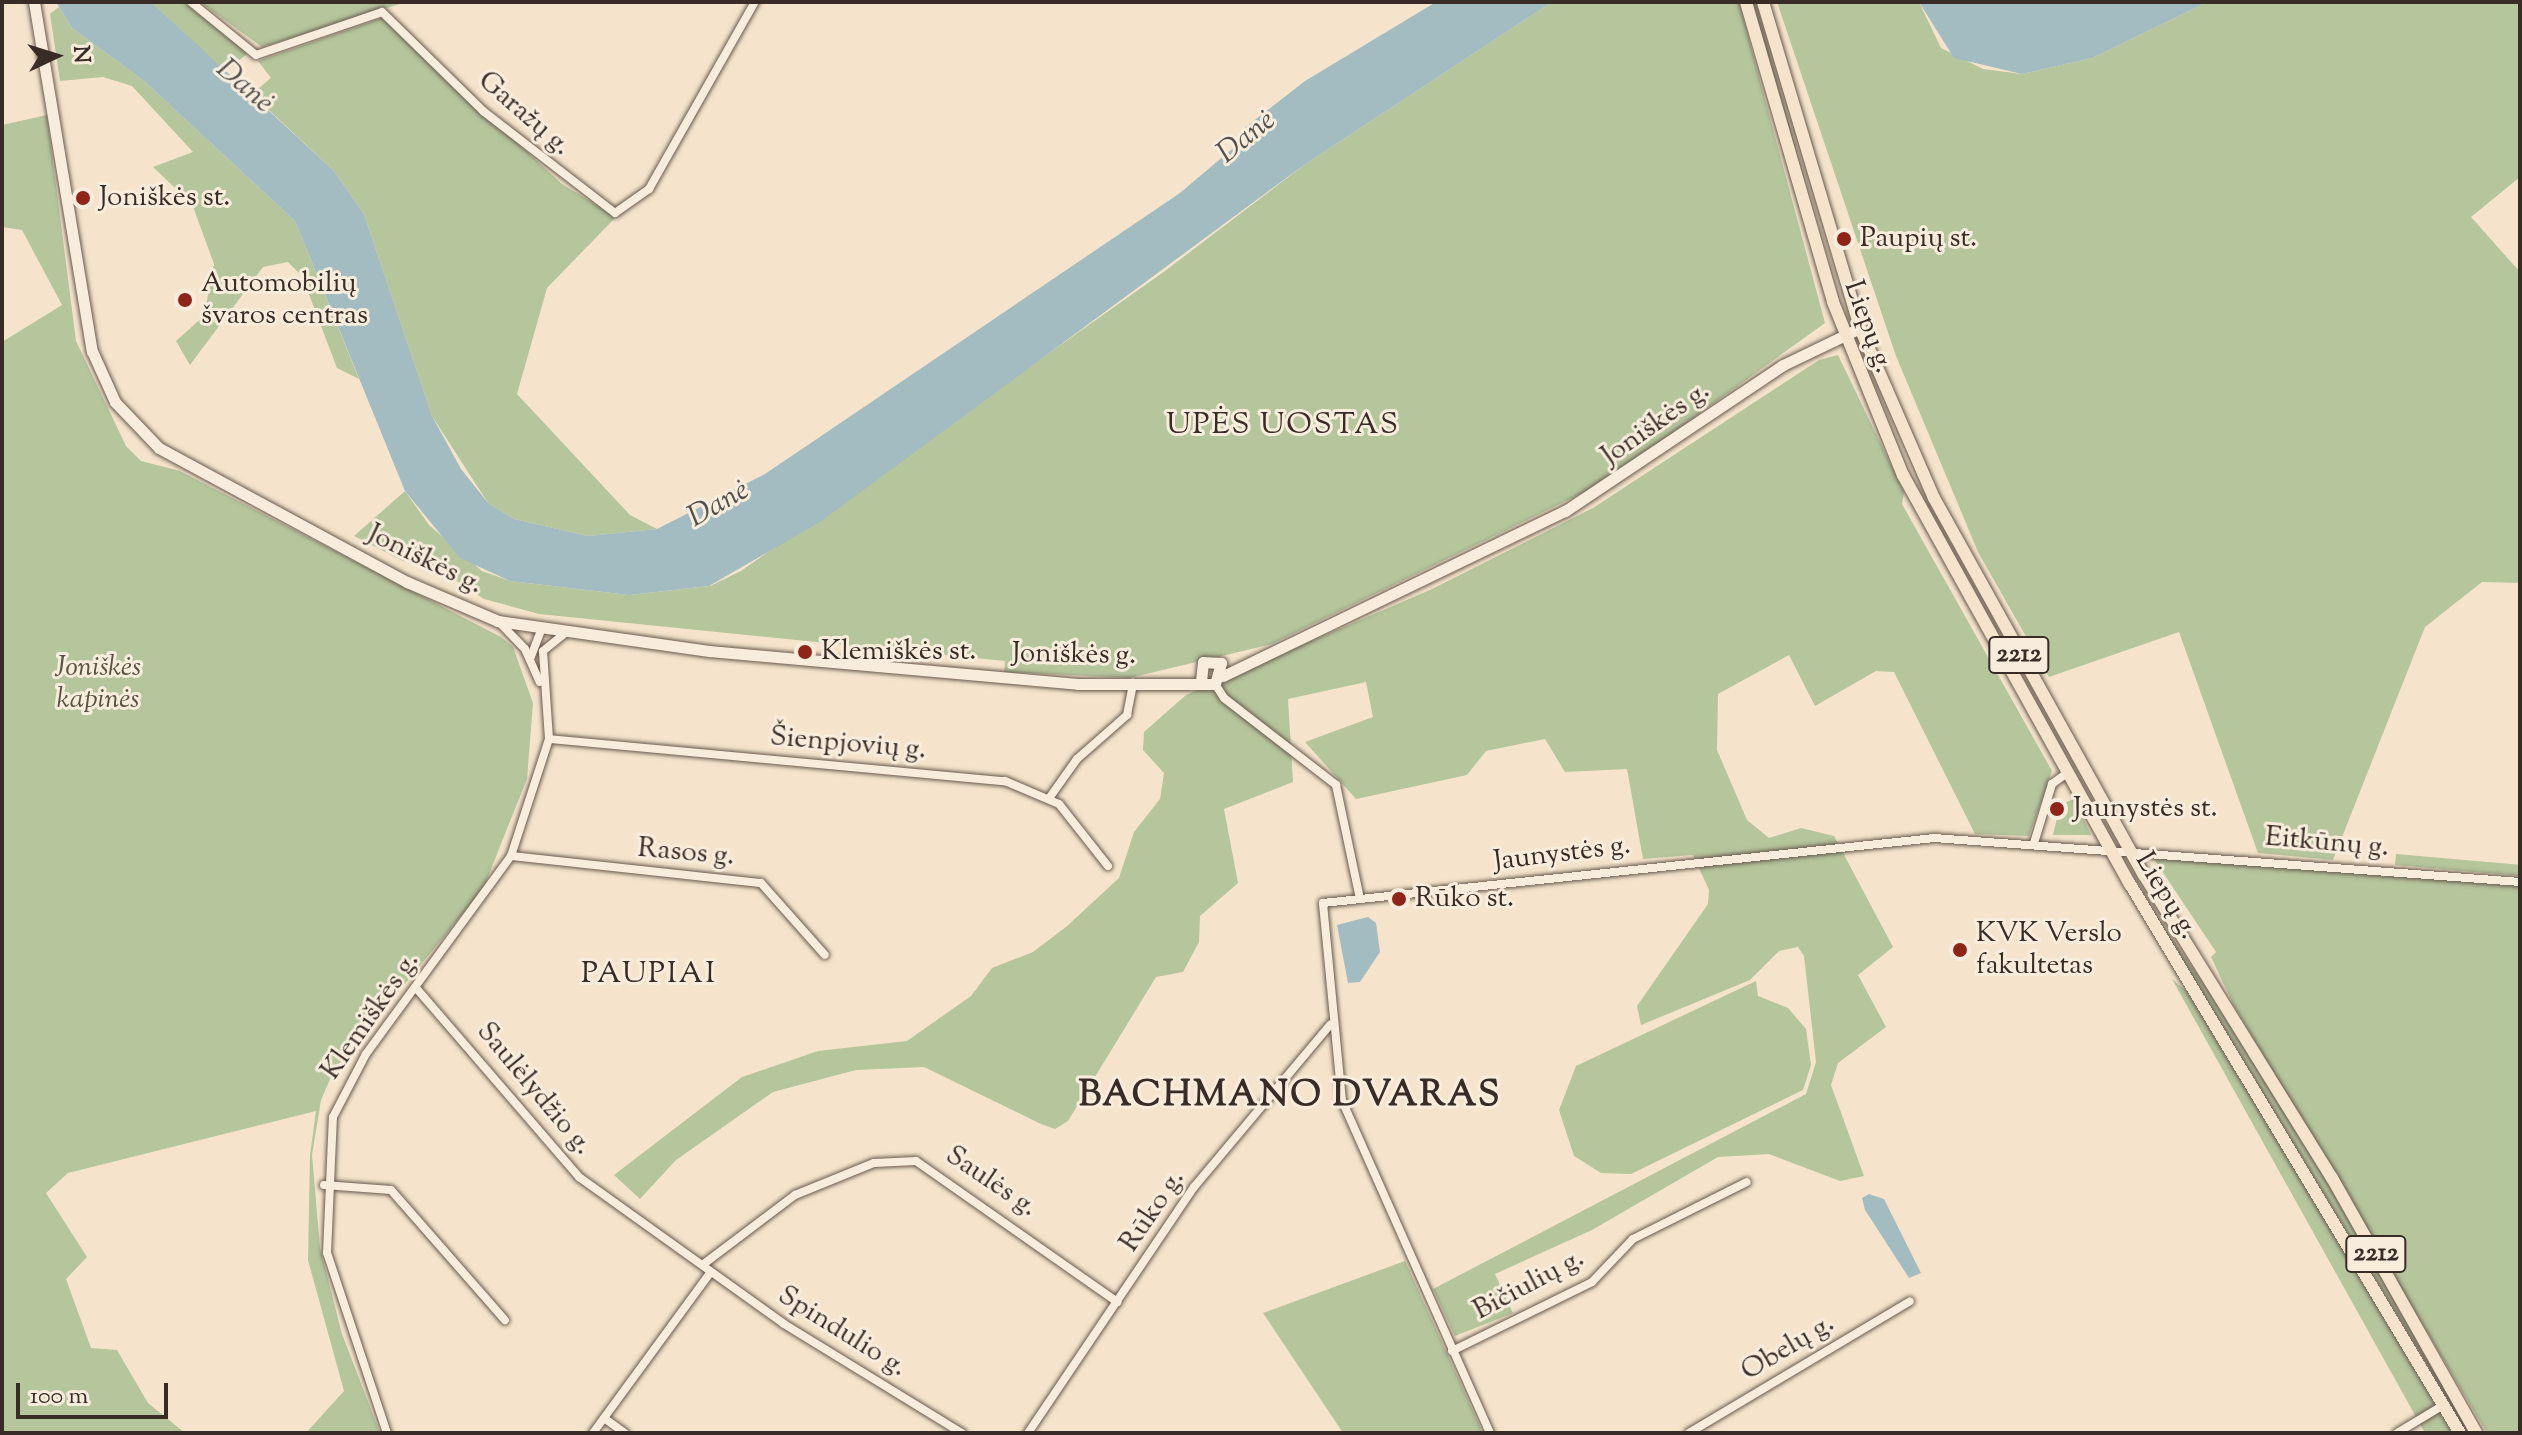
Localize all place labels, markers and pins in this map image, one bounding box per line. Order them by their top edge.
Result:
place label: Joniškės st. [99,181,230,215]
marker: Joniškės st. [74,189,92,207]
place label: Paupių st. [1860,222,1977,256]
marker: Paupių st. [1835,230,1853,248]
place label: Automobilių švaros centras [201,267,368,333]
marker: Automobilių švaros centras [176,291,194,309]
place label: Klemiškės st. [821,635,976,669]
marker: Klemiškės st. [796,643,814,661]
place label: Jaunystės st. [2073,792,2218,826]
marker: Jaunystės st. [2048,800,2066,818]
place label: Rūko st. [1415,882,1514,916]
marker: Rūko st. [1390,890,1408,908]
place label: KVK Verslo fakultetas [1976,917,2122,983]
marker: KVK Verslo fakultetas [1951,941,1969,959]

